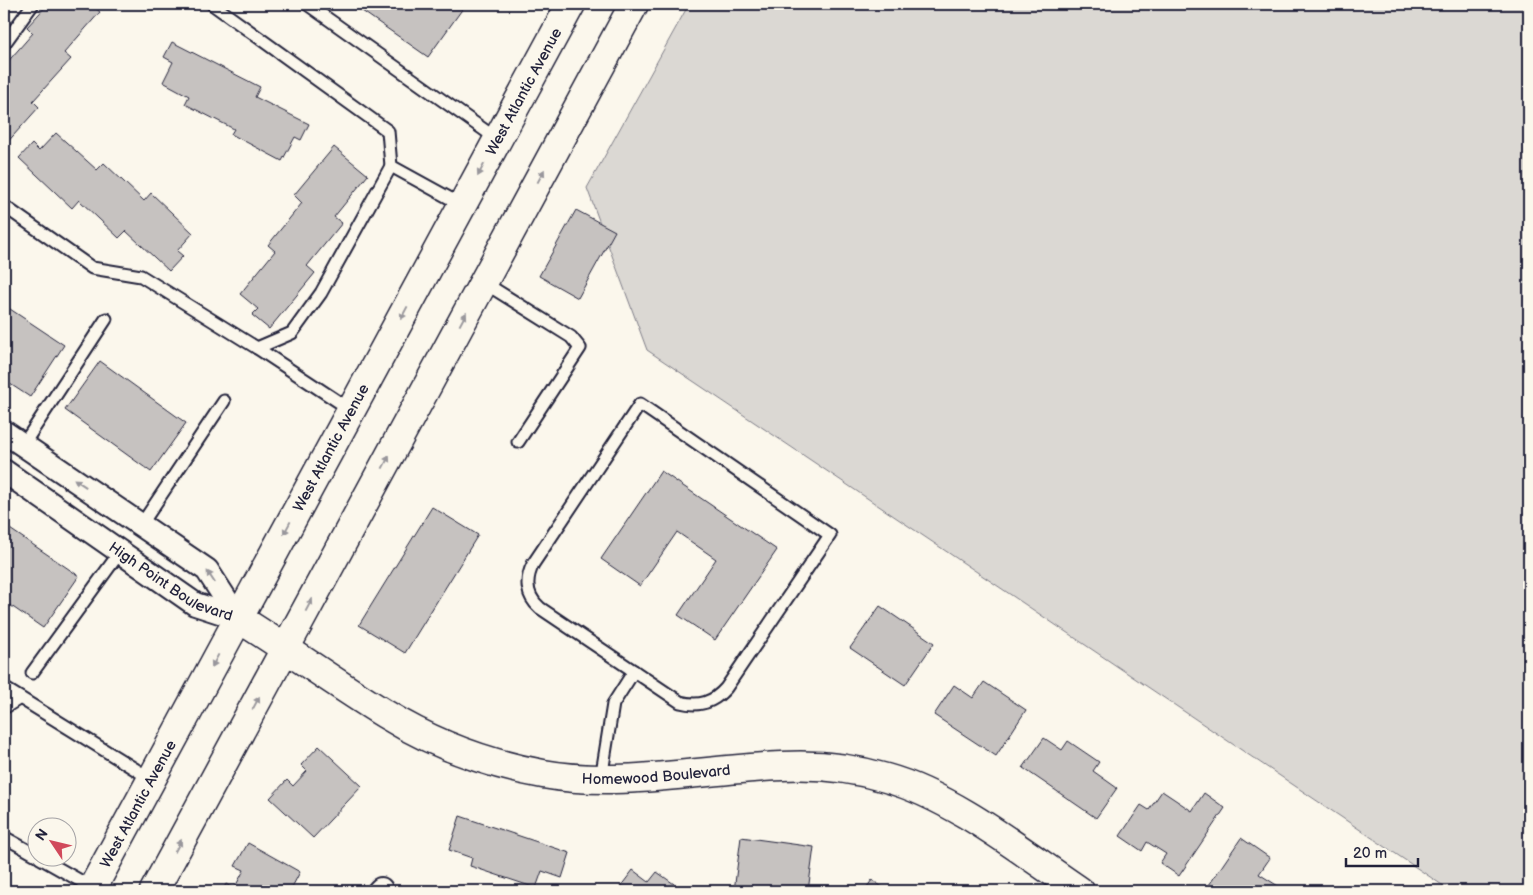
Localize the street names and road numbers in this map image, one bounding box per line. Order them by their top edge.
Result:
street label: West Atlantic Avenue [481,24,566,159]
street label: West Atlantic Avenue [289,381,373,515]
street label: High Point Boulevard [105,538,235,625]
street label: West Atlantic Avenue [96,737,180,871]
street label: Homewood Boulevard [581,760,731,789]

